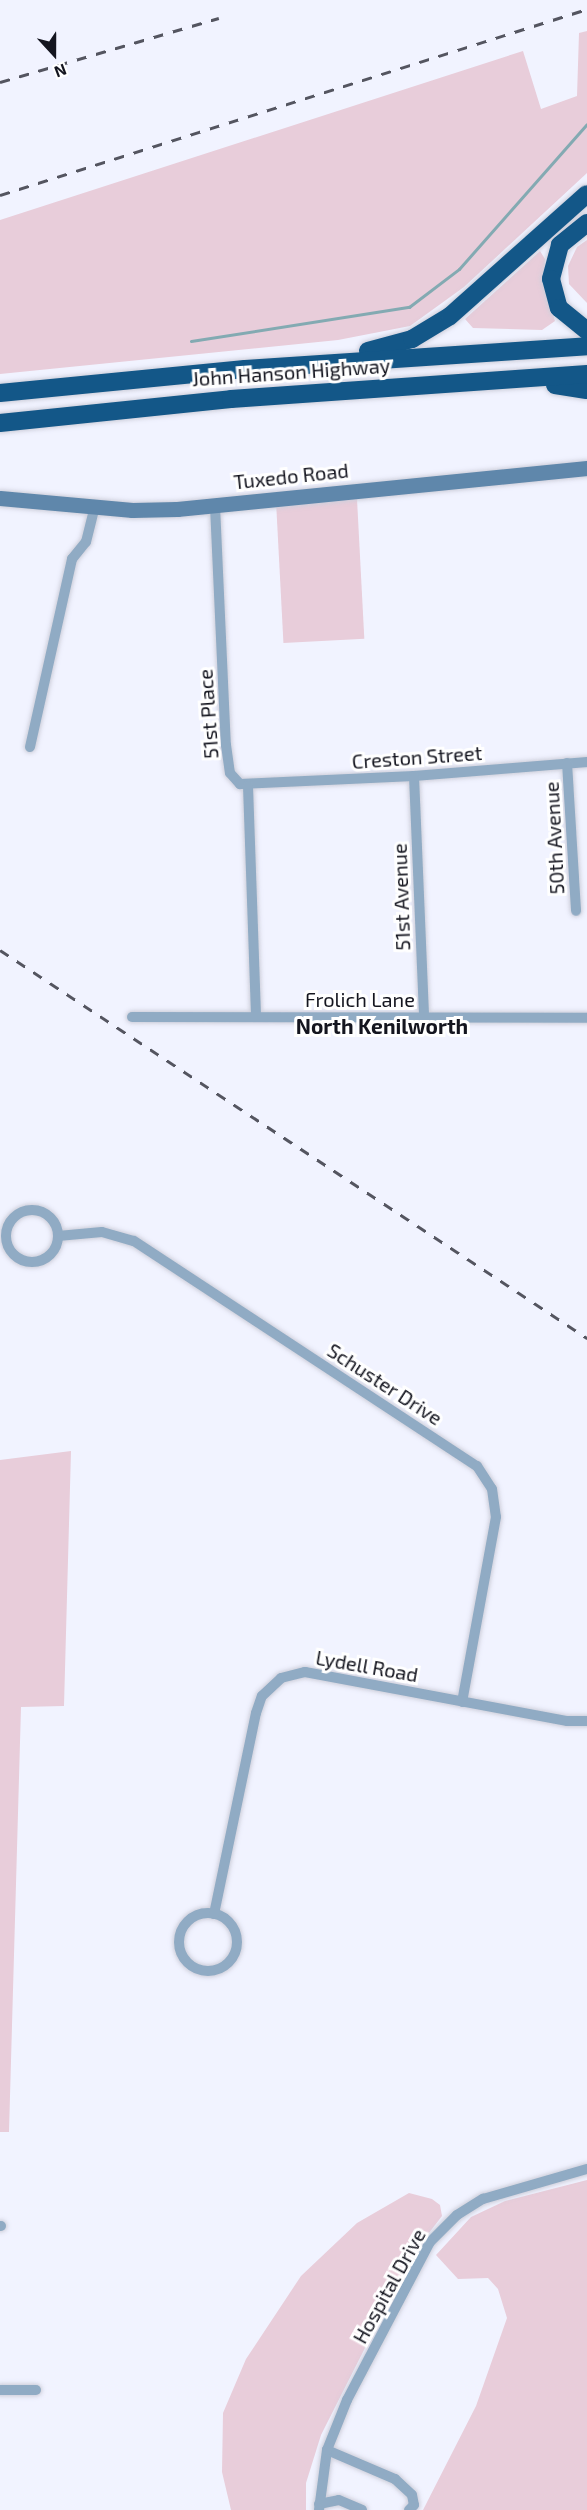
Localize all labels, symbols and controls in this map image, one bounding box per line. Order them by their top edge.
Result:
north arrow [24,24,84,84]
text: N [52,60,69,82]
street label: John Hanson Highway [191,353,391,391]
street label: Tuxedo Road [232,458,350,494]
street label: 51st Place [193,668,223,760]
street label: Creston Street [351,740,483,774]
street label: 50th Avenue [539,781,569,895]
street label: 51st Avenue [387,843,415,951]
street label: Frolich Lane [305,987,415,1011]
district label: North Kenilworth [296,1013,468,1039]
street label: Schuster Drive [323,1338,447,1430]
street label: Lydell Road [314,1645,420,1687]
street label: Hospital Drive [347,2224,431,2348]

